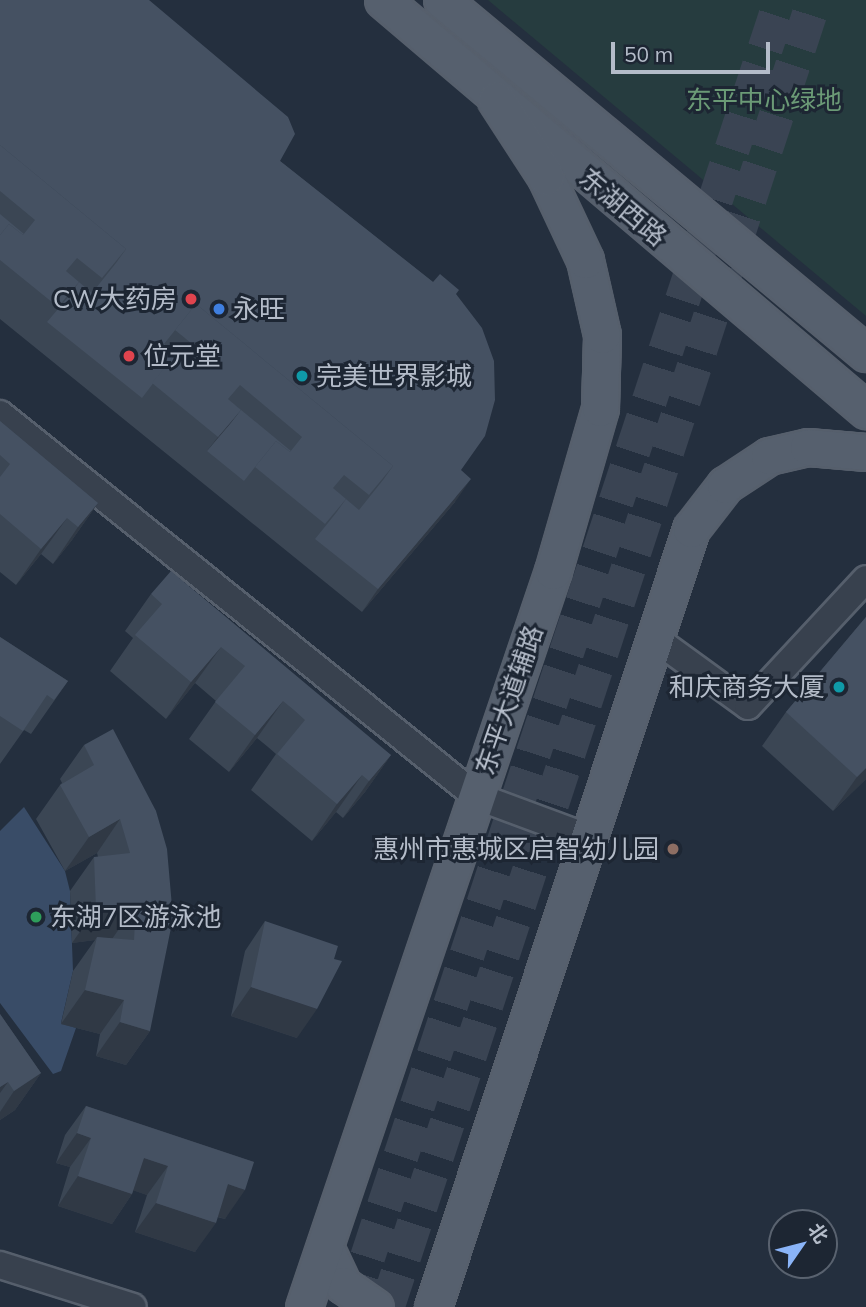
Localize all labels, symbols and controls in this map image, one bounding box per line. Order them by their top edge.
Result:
scale bar [614,28,773,72]
text: 50 m [624,41,673,67]
park label: 东平中心绿地 [686,84,842,116]
street label: 东湖西路 [573,162,673,252]
place label: CW大药房 [53,283,177,315]
marker: CW大药房 [183,291,199,307]
place label: 永旺 [233,293,285,325]
marker: 永旺 [211,301,227,317]
place label: 位元堂 [143,340,221,372]
marker: 位元堂 [121,348,137,364]
place label: 完美世界影城 [316,360,472,392]
marker: 完美世界影城 [294,368,310,384]
street label: 东平大道辅路 [469,621,549,779]
place label: 和庆商务大厦 [669,671,825,703]
marker: 和庆商务大厦 [831,679,847,695]
place label: 惠州市惠城区启智幼儿园 [373,833,659,865]
marker: 惠州市惠城区启智幼儿园 [665,841,681,857]
place label: 东湖7区游泳池 [50,901,222,933]
marker: 东湖7区游泳池 [28,909,44,925]
north arrow [768,1209,838,1279]
text: 北 [803,1218,834,1248]

